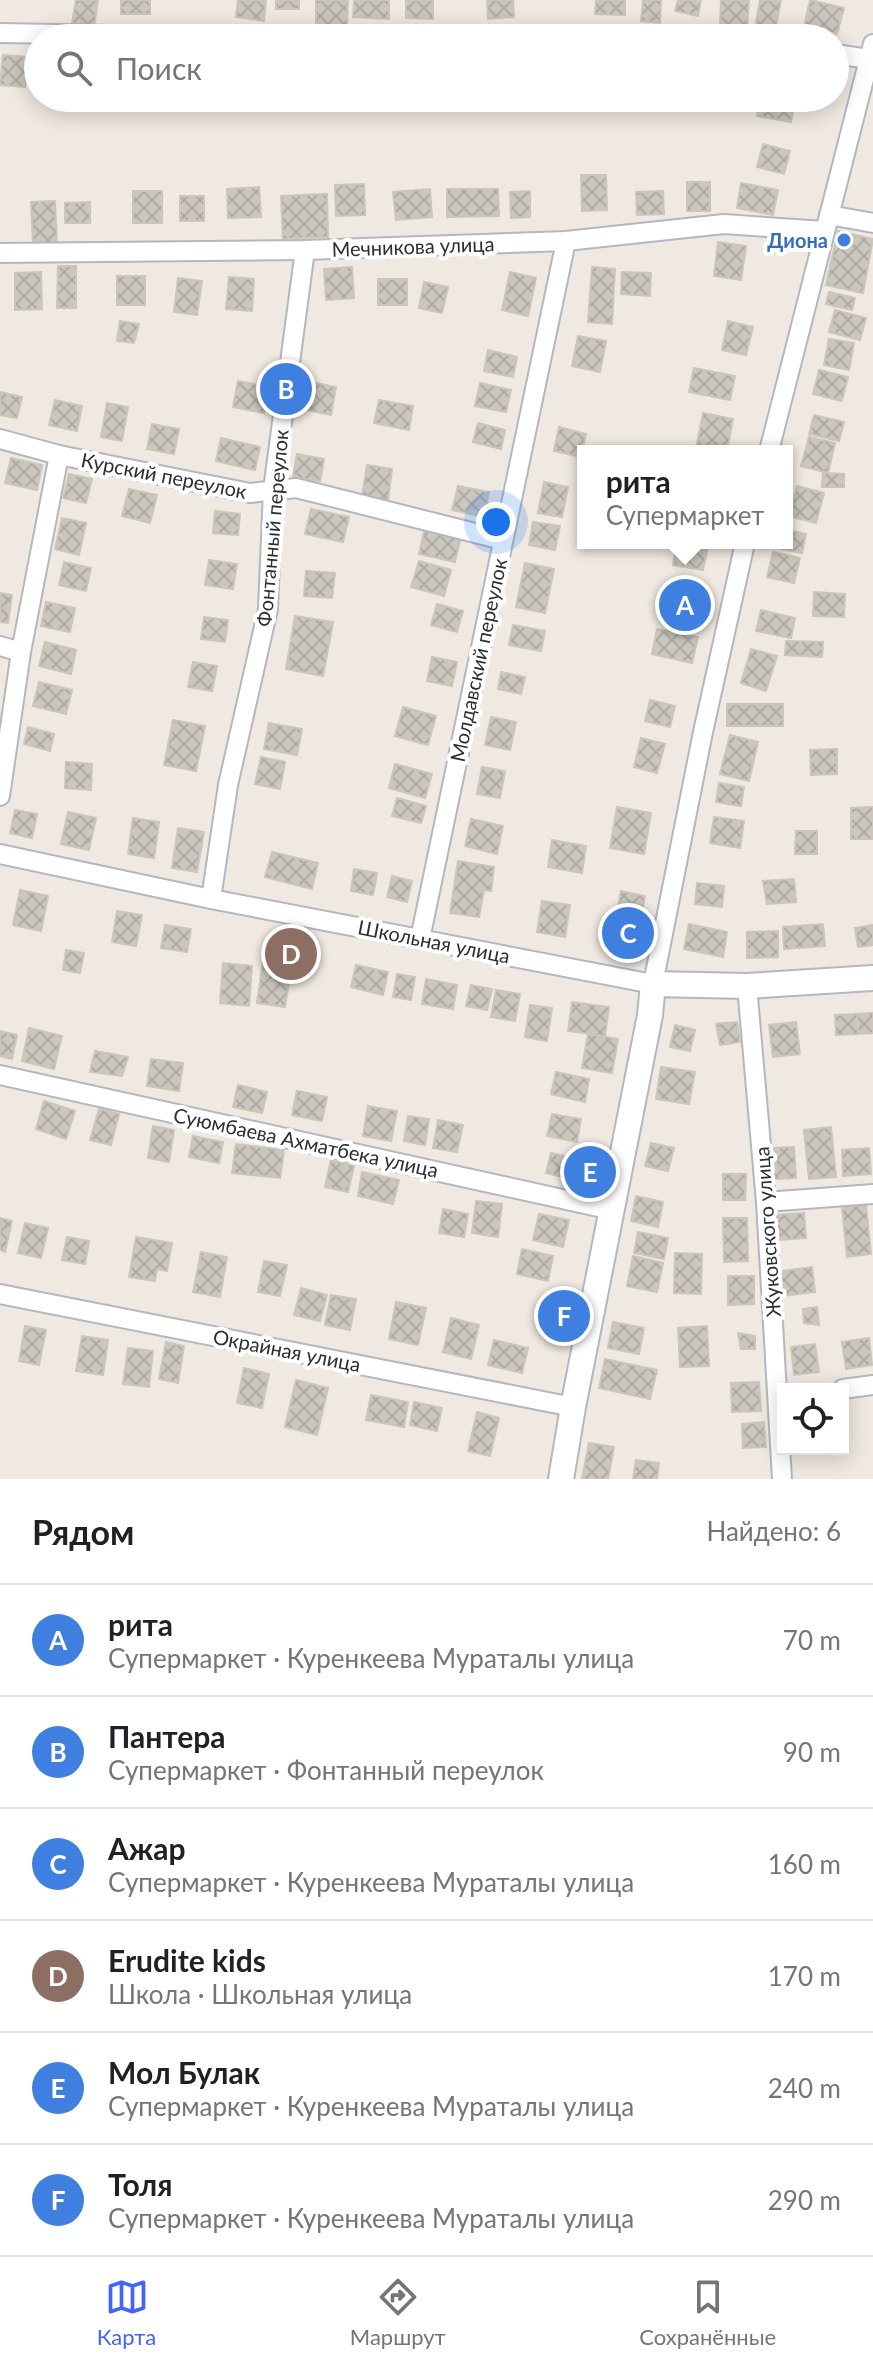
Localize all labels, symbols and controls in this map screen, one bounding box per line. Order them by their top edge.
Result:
search box [24,24,849,112]
icon: search [52,46,96,90]
text: Поиск [116,50,202,86]
place label: Диона [767,228,828,252]
street label: Мечникова улица [331,231,495,261]
marker: Диона [835,231,853,249]
pin: B [260,359,312,419]
street label: Фонтанный переулок [251,428,293,628]
popup [577,445,793,549]
street label: Курский переулок [79,447,249,503]
text: рита [606,463,671,499]
text: Супермаркет [606,499,764,531]
your location [476,502,516,542]
street label: Молдавский переулок [445,555,511,764]
pin: A [659,575,711,635]
pin: C [602,903,654,963]
street label: Школьная улица [356,914,512,968]
pin: D [265,924,317,984]
street label: Суюмбаева Ахматбека улица [171,1102,441,1182]
pin: E [564,1142,616,1202]
street label: Жуковского улица [749,1146,785,1318]
pin: F [538,1286,590,1346]
street label: Окрайная улица [211,1324,363,1376]
map controls [777,1383,849,1455]
button: locate [777,1383,849,1455]
text: Рядом [32,1511,134,1552]
text: Найдено: 6 [706,1515,841,1547]
text: рита [108,1606,173,1642]
text: A [49,1624,67,1656]
text: 70 m [783,1624,841,1656]
text: Супермаркет · Куренкеева Мураталы улица [108,1642,634,1674]
text: Пантера [108,1718,226,1754]
text: B [49,1736,67,1768]
text: 90 m [783,1736,841,1768]
text: Супермаркет · Фонтанный переулок [108,1754,544,1786]
text: Ажар [108,1830,186,1866]
text: C [49,1848,67,1880]
text: 160 m [768,1848,841,1880]
text: Супермаркет · Куренкеева Мураталы улица [108,1866,634,1898]
text: Erudite kids [108,1942,266,1978]
text: D [48,1960,68,1992]
text: 170 m [768,1960,841,1992]
text: Школа · Школьная улица [108,1978,412,2010]
text: Мол Булак [108,2054,260,2090]
text: E [51,2072,65,2104]
text: 240 m [768,2072,841,2104]
text: Супермаркет · Куренкеева Мураталы улица [108,2090,634,2122]
text: Толя [108,2166,172,2202]
text: F [51,2184,65,2216]
text: 290 m [768,2184,841,2216]
text: Супермаркет · Куренкеева Мураталы улица [108,2202,634,2234]
tab: Карта [97,2275,156,2350]
tab: Маршрут [350,2275,446,2350]
tab: Сохранённые [639,2275,776,2350]

